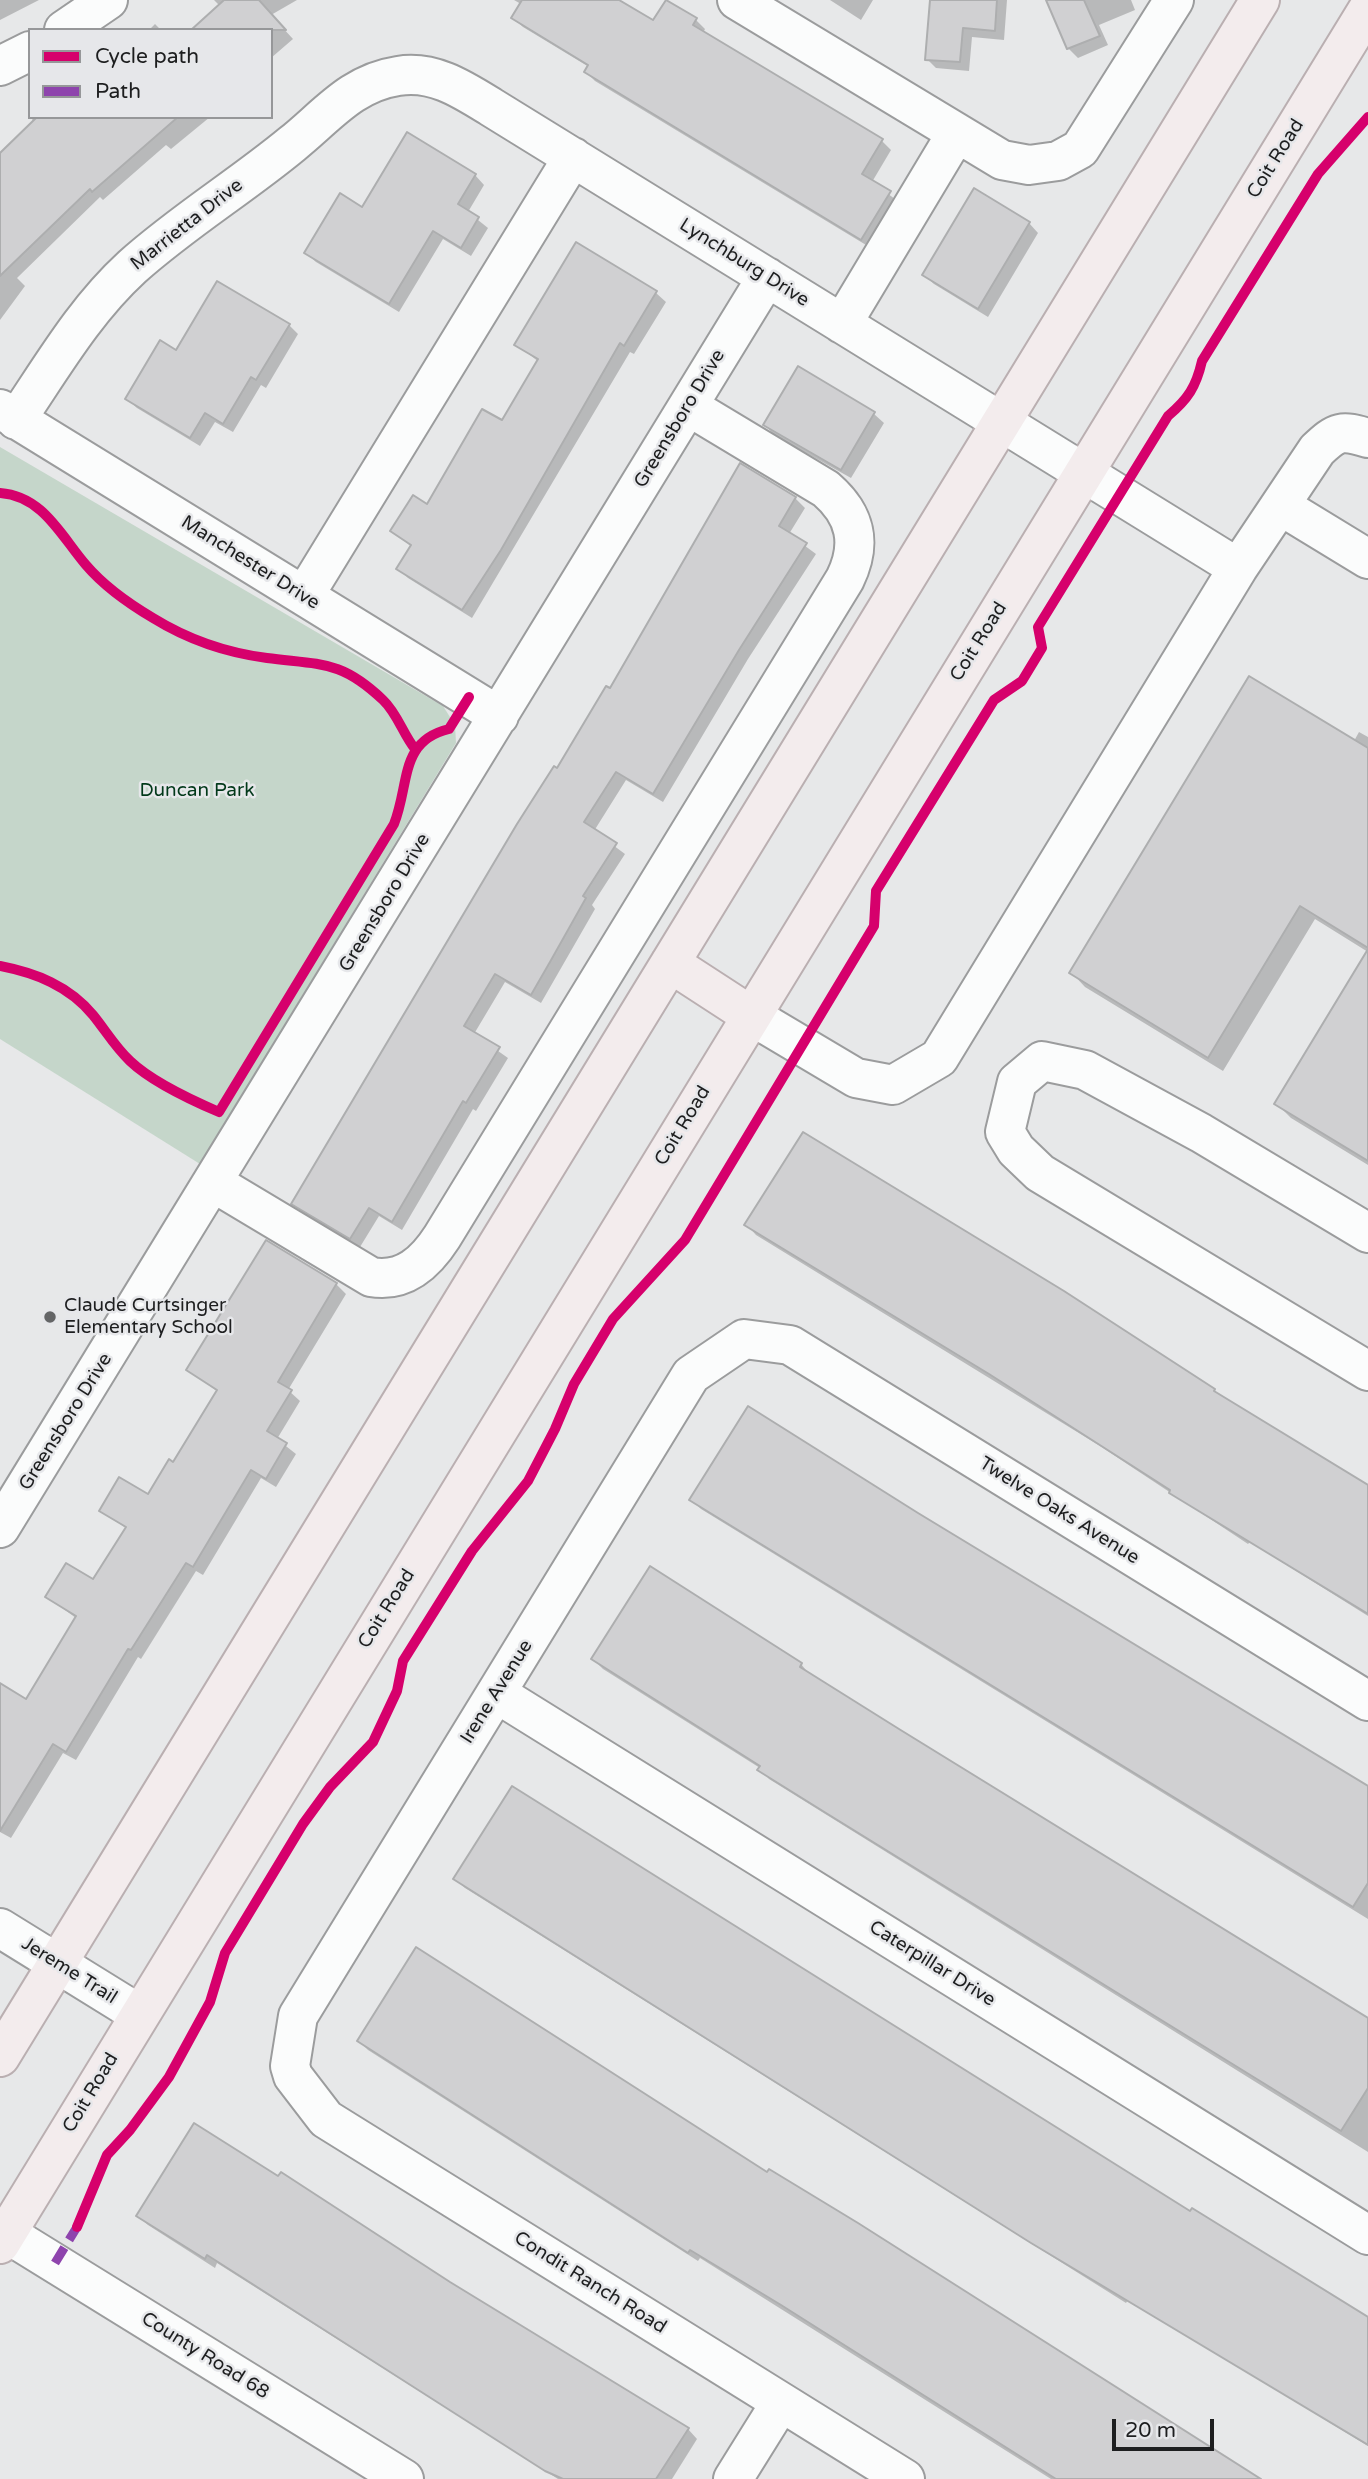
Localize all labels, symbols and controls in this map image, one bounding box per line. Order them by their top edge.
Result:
legend [28,28,273,119]
text: Cycle path [95,44,199,69]
text: Path [95,79,141,104]
street label: Coit Road [1243,115,1309,203]
street label: Marrietta Drive [126,174,248,276]
street label: Lynchburg Drive [675,214,813,312]
street label: Greensboro Drive [630,346,730,492]
street label: Manchester Drive [177,511,323,615]
street label: Coit Road [946,598,1012,686]
park label: Duncan Park [139,780,255,802]
street label: Greensboro Drive [335,830,435,976]
street label: Coit Road [650,1082,716,1170]
place label: Claude Curtsinger Elementary School [64,1295,233,1339]
marker: Claude Curtsinger Elementary School [42,1309,58,1325]
street label: Greensboro Drive [15,1349,117,1495]
street label: Twelve Oaks Avenue [975,1452,1143,1570]
street label: Coit Road [354,1565,420,1653]
street label: Irene Avenue [456,1636,538,1748]
street label: Caterpillar Drive [865,1916,999,2012]
street label: Jereme Trail [17,1933,121,2009]
street label: Coit Road [58,2049,124,2137]
street label: Condit Ranch Road [510,2227,670,2339]
street label: County Road 68 [137,2308,273,2404]
scale bar [1116,2406,1218,2450]
text: 20 m [1125,2418,1176,2443]

